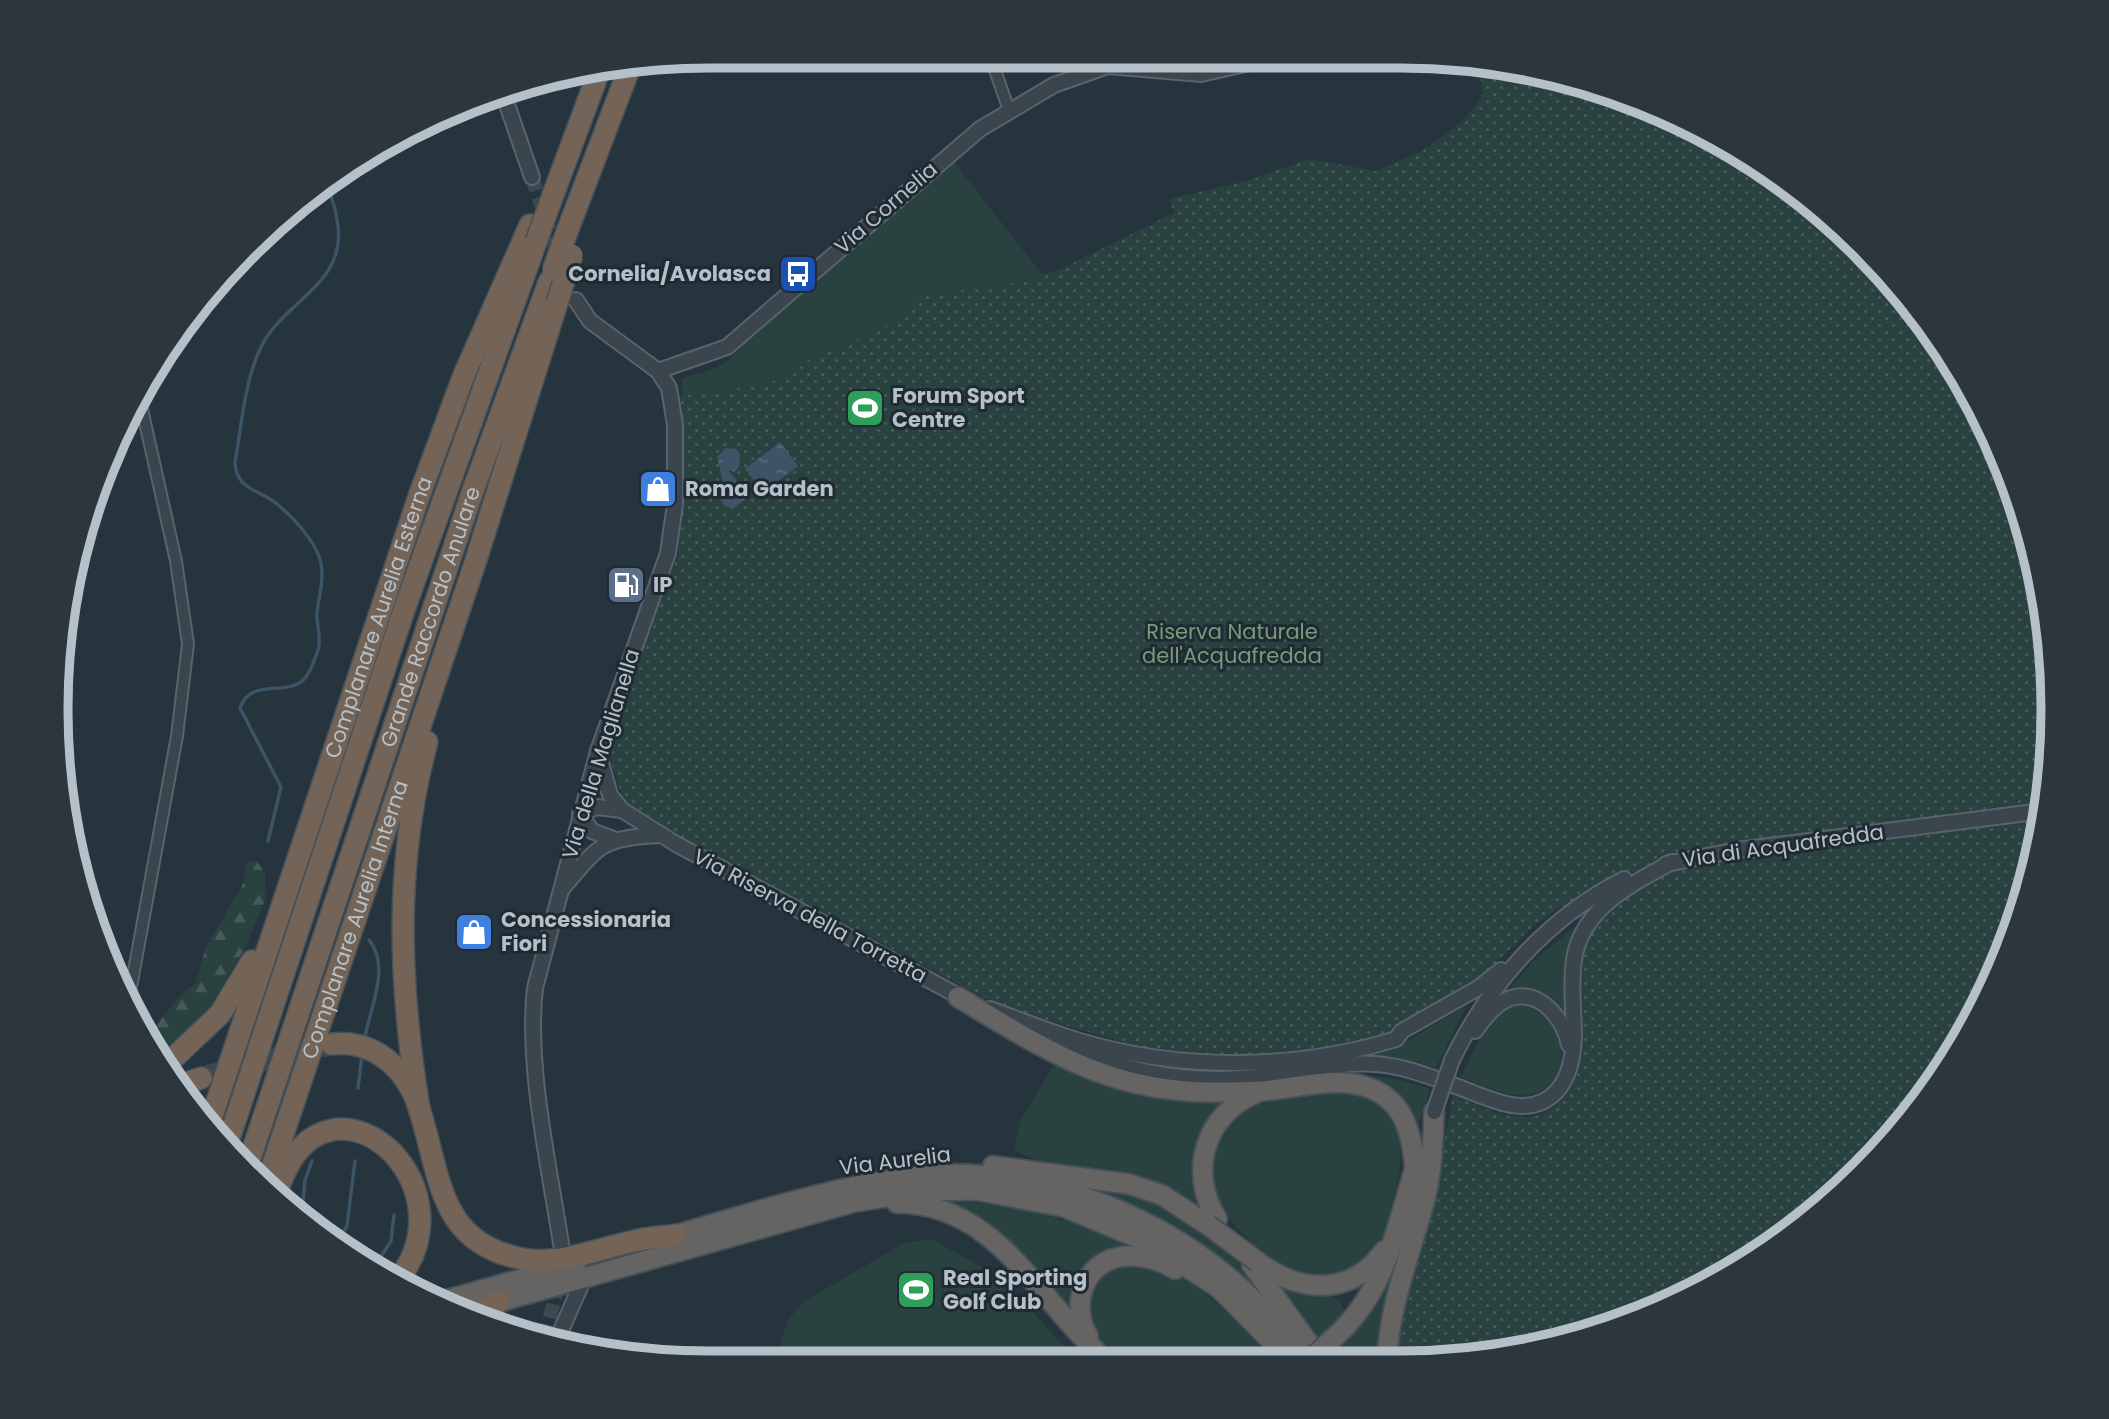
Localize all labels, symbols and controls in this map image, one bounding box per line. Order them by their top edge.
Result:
street label: Via Cornelia [828,155,943,260]
bus stop icon: Cornelia/Avolasca [777,253,819,295]
place label: Cornelia/Avolasca [568,259,771,288]
place label: Forum Sport Centre [892,381,1025,434]
sports icon: Forum Sport Centre [844,387,886,429]
shop icon: Roma Garden [637,468,679,510]
street label: Complanare Aurelia Esterna [317,472,439,762]
place label: Roma Garden [685,474,834,503]
street label: Grande Raccordo Anulare [373,483,487,751]
fuel station icon: IP [605,564,647,606]
place label: IP [653,570,672,599]
park label: Riserva Naturale dell'Acquafredda [1142,617,1322,670]
street label: Via della Maglianella [555,645,646,863]
street label: Complanare Aurelia Interna [294,776,415,1063]
street label: Via di Acquafredda [1680,817,1886,874]
street label: Via Riserva della Torretta [688,842,932,990]
place label: Concessionaria Fiori [501,905,671,958]
shop icon: Concessionaria Fiori [453,911,495,953]
street label: Via Aurelia [838,1139,952,1182]
place label: Real Sporting Golf Club [943,1263,1087,1316]
sports icon: Real Sporting Golf Club [895,1269,937,1311]

